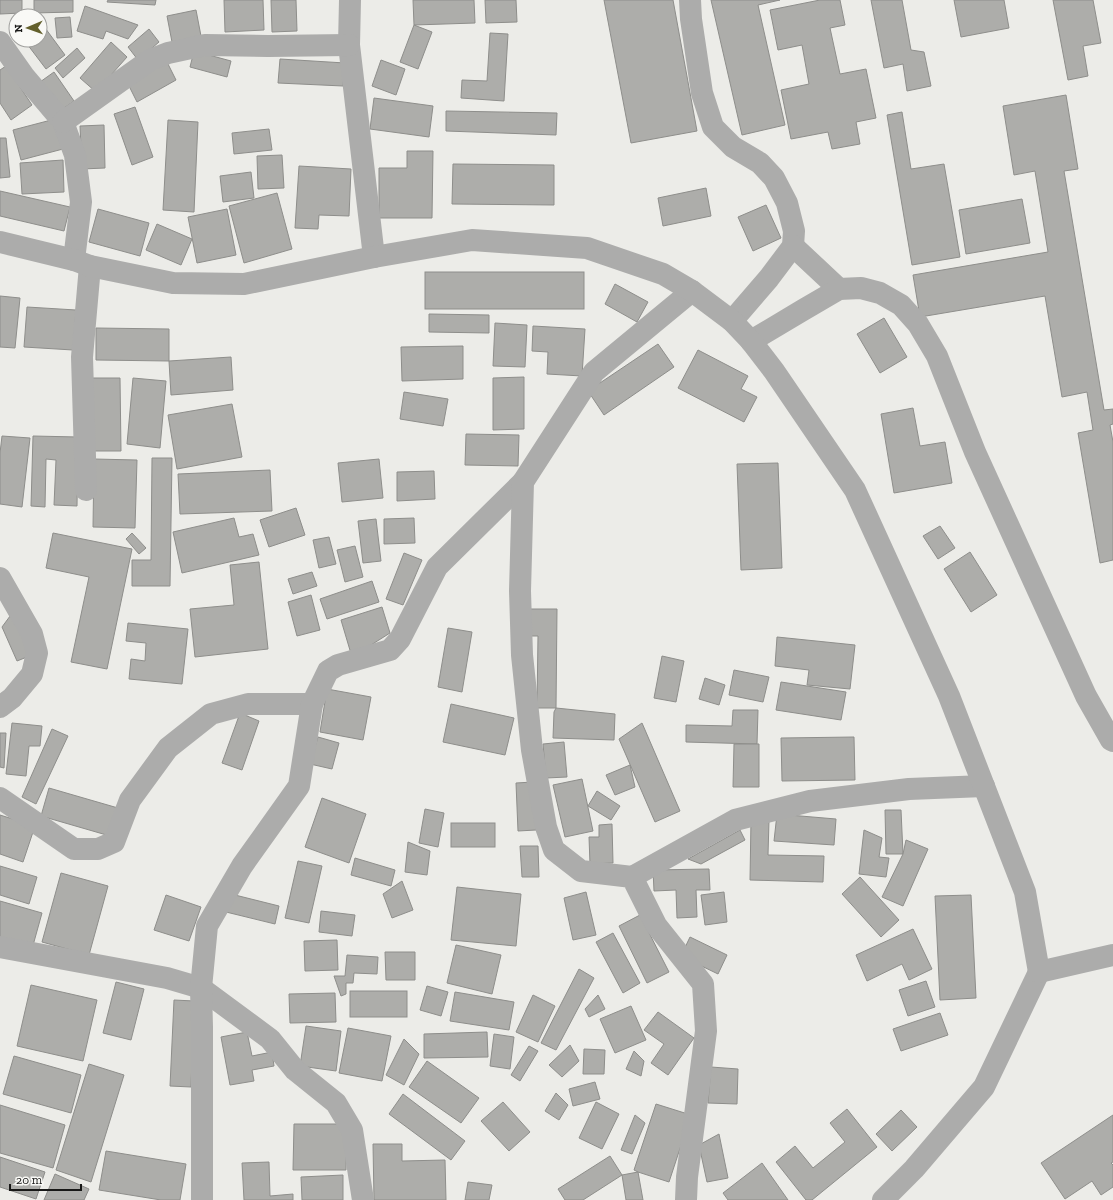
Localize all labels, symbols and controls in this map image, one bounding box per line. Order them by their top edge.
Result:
north arrow [8,8,48,48]
text: N [12,23,25,33]
scale bar [10,1166,81,1192]
text: 20 m [16,1173,43,1187]

